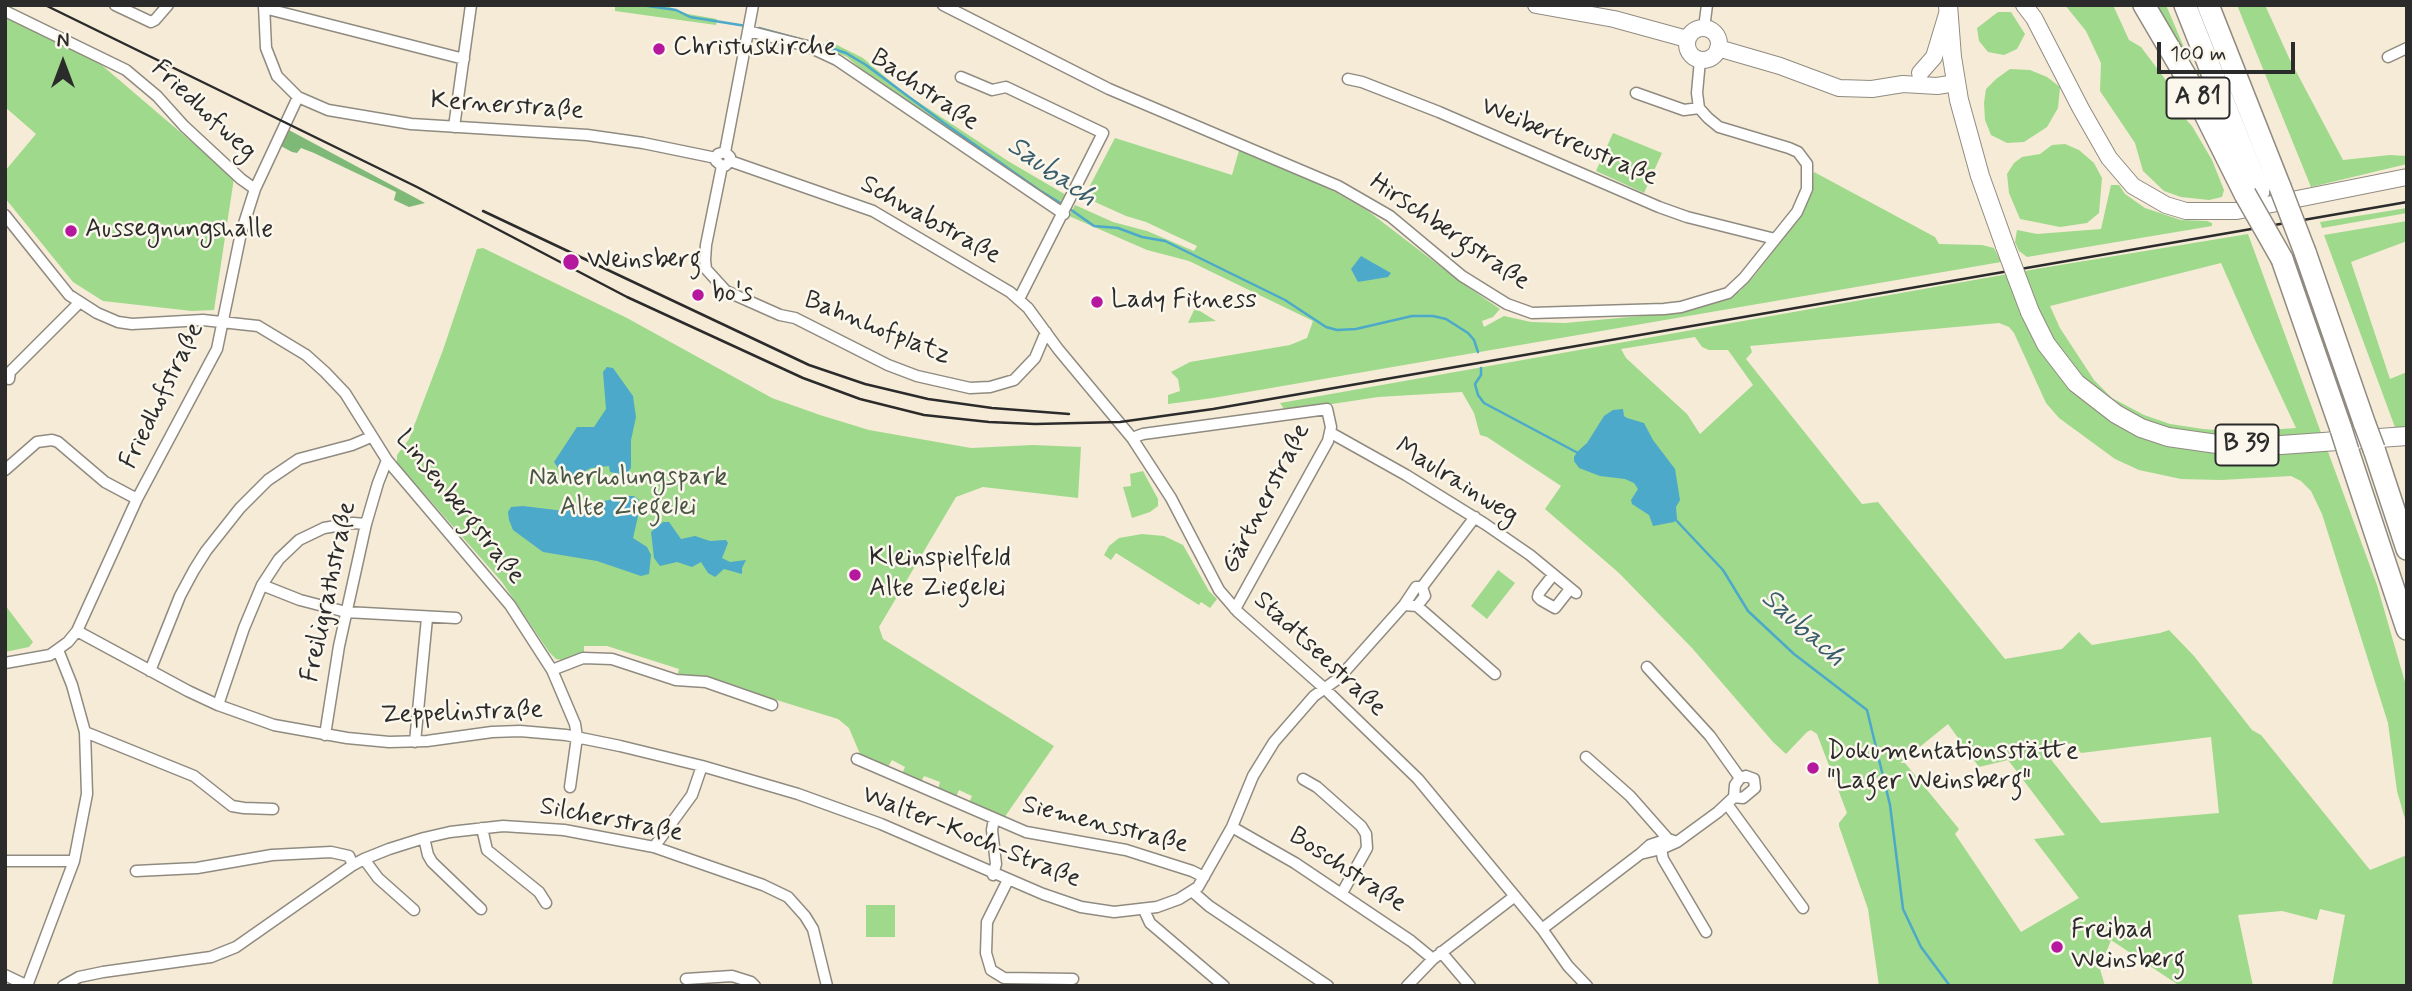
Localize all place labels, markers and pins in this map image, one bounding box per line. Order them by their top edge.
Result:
place label: Christuskirche [673,33,836,65]
marker: Christuskirche [651,41,667,57]
place label: Aussegnungshalle [85,215,273,247]
marker: Aussegnungshalle [63,223,79,239]
place label: Weinsberg [587,246,702,278]
marker: Weinsberg [561,252,581,272]
place label: bo's [712,279,753,311]
place label: Lady Fitness [1111,286,1257,318]
marker: bo's [690,287,706,303]
marker: Lady Fitness [1089,294,1105,310]
place label: Kleinspielfeld Alte Ziegelei [869,544,1011,606]
marker: Kleinspielfeld Alte Ziegelei [847,567,863,583]
place label: Dokumentationsstätte "Lager Weinsberg" [1827,737,2078,798]
marker: Dokumentationsstätte "Lager Weinsberg" [1805,760,1821,776]
place label: Freibad Weinsberg [2071,916,2186,978]
marker: Freibad Weinsberg [2049,939,2065,955]

